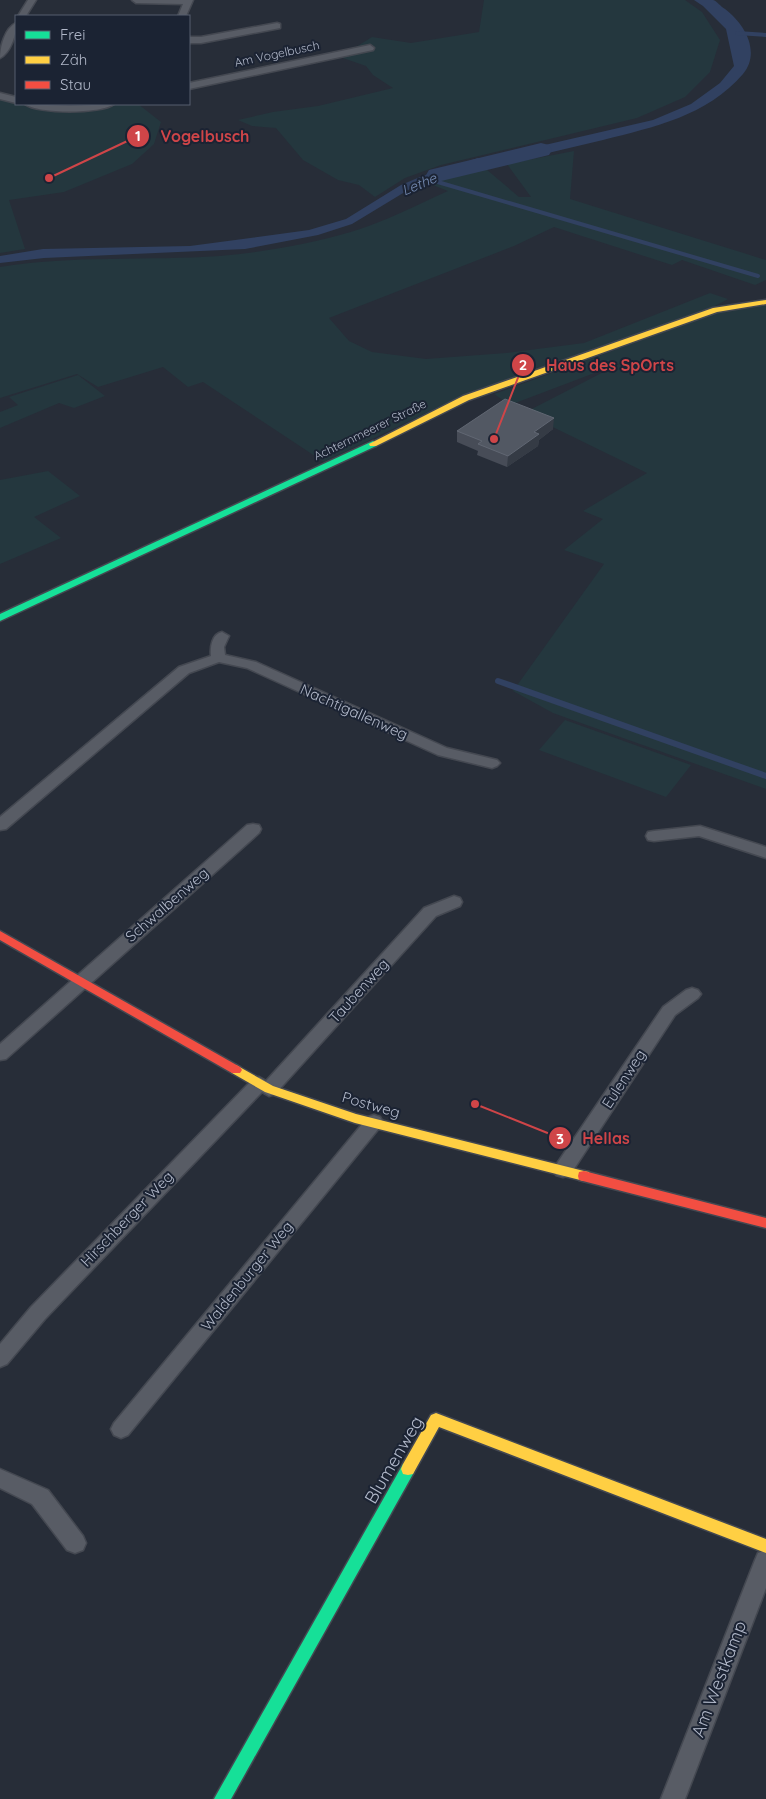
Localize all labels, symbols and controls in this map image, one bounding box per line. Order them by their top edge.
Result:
legend [15,15,190,105]
text: Frei [60,25,86,44]
street label: Am Vogelbusch [233,37,321,70]
text: Zäh [60,50,87,69]
text: Stau [60,75,91,94]
callout: Vogelbusch [125,121,259,152]
text: 1 [135,126,141,145]
text: Vogelbusch [161,126,249,146]
water label: Lethe [399,168,440,199]
callout: Haus des SpOrts [511,350,684,381]
text: 2 [519,355,527,374]
text: Haus des SpOrts [546,355,674,375]
street label: Achternmeerer Straße [311,396,429,463]
street label: Nachtigallenweg [297,679,411,744]
street label: Schwalbenweg [121,863,212,946]
street label: Taubenweg [325,954,393,1027]
street label: Eulenweg [598,1046,650,1112]
street label: Postweg [340,1087,402,1122]
callout: Hellas [548,1123,640,1154]
text: Hellas [582,1128,630,1148]
text: 3 [556,1129,564,1148]
street label: Hirschberger Weg [76,1167,177,1270]
street label: Waldenburger Weg [197,1217,297,1334]
street label: Blumenweg [359,1412,428,1508]
street label: Am Westkamp [686,1617,751,1740]

